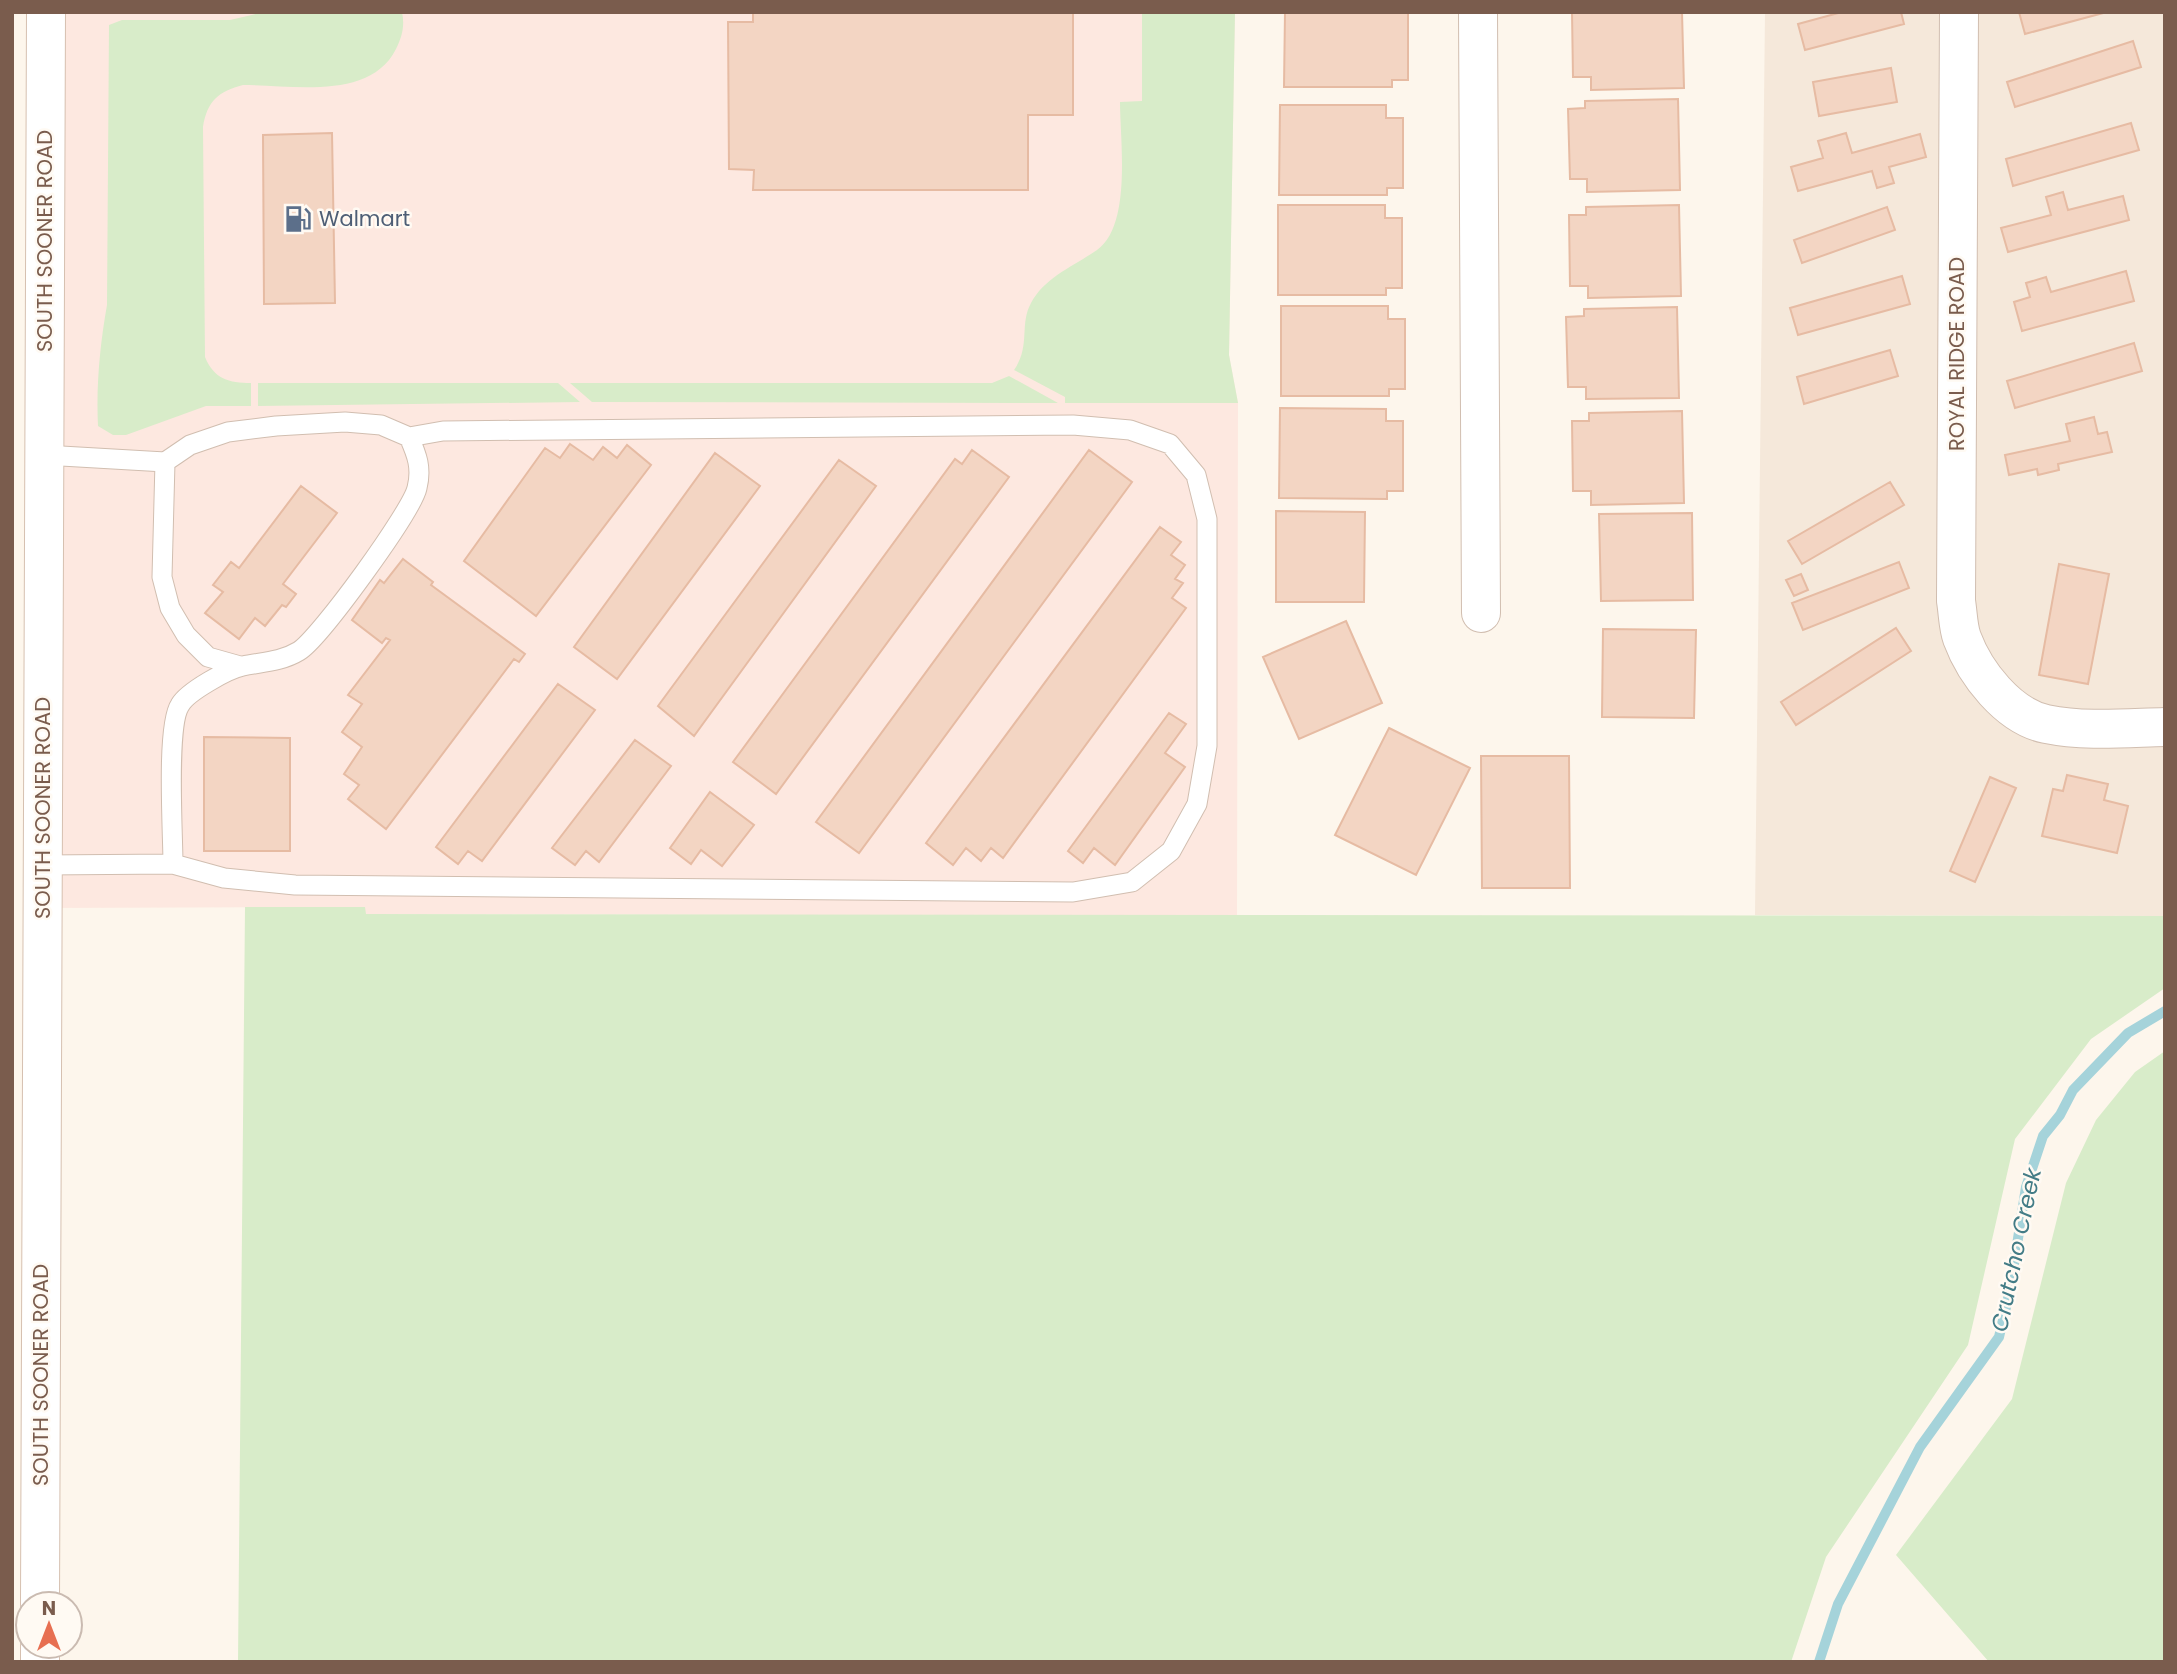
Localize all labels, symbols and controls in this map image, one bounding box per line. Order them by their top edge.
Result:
street label: SOUTH SOONER ROAD [30,130,59,352]
fuel station icon: Walmart [283,204,313,234]
place label: Walmart [319,204,410,233]
street label: ROYAL RIDGE ROAD [1942,257,1971,451]
street label: SOUTH SOONER ROAD [28,697,57,919]
water label: Crutcho Creek [1983,1164,2049,1335]
street label: SOUTH SOONER ROAD [26,1264,55,1486]
north arrow [14,1590,84,1660]
text: N [42,1595,56,1622]

